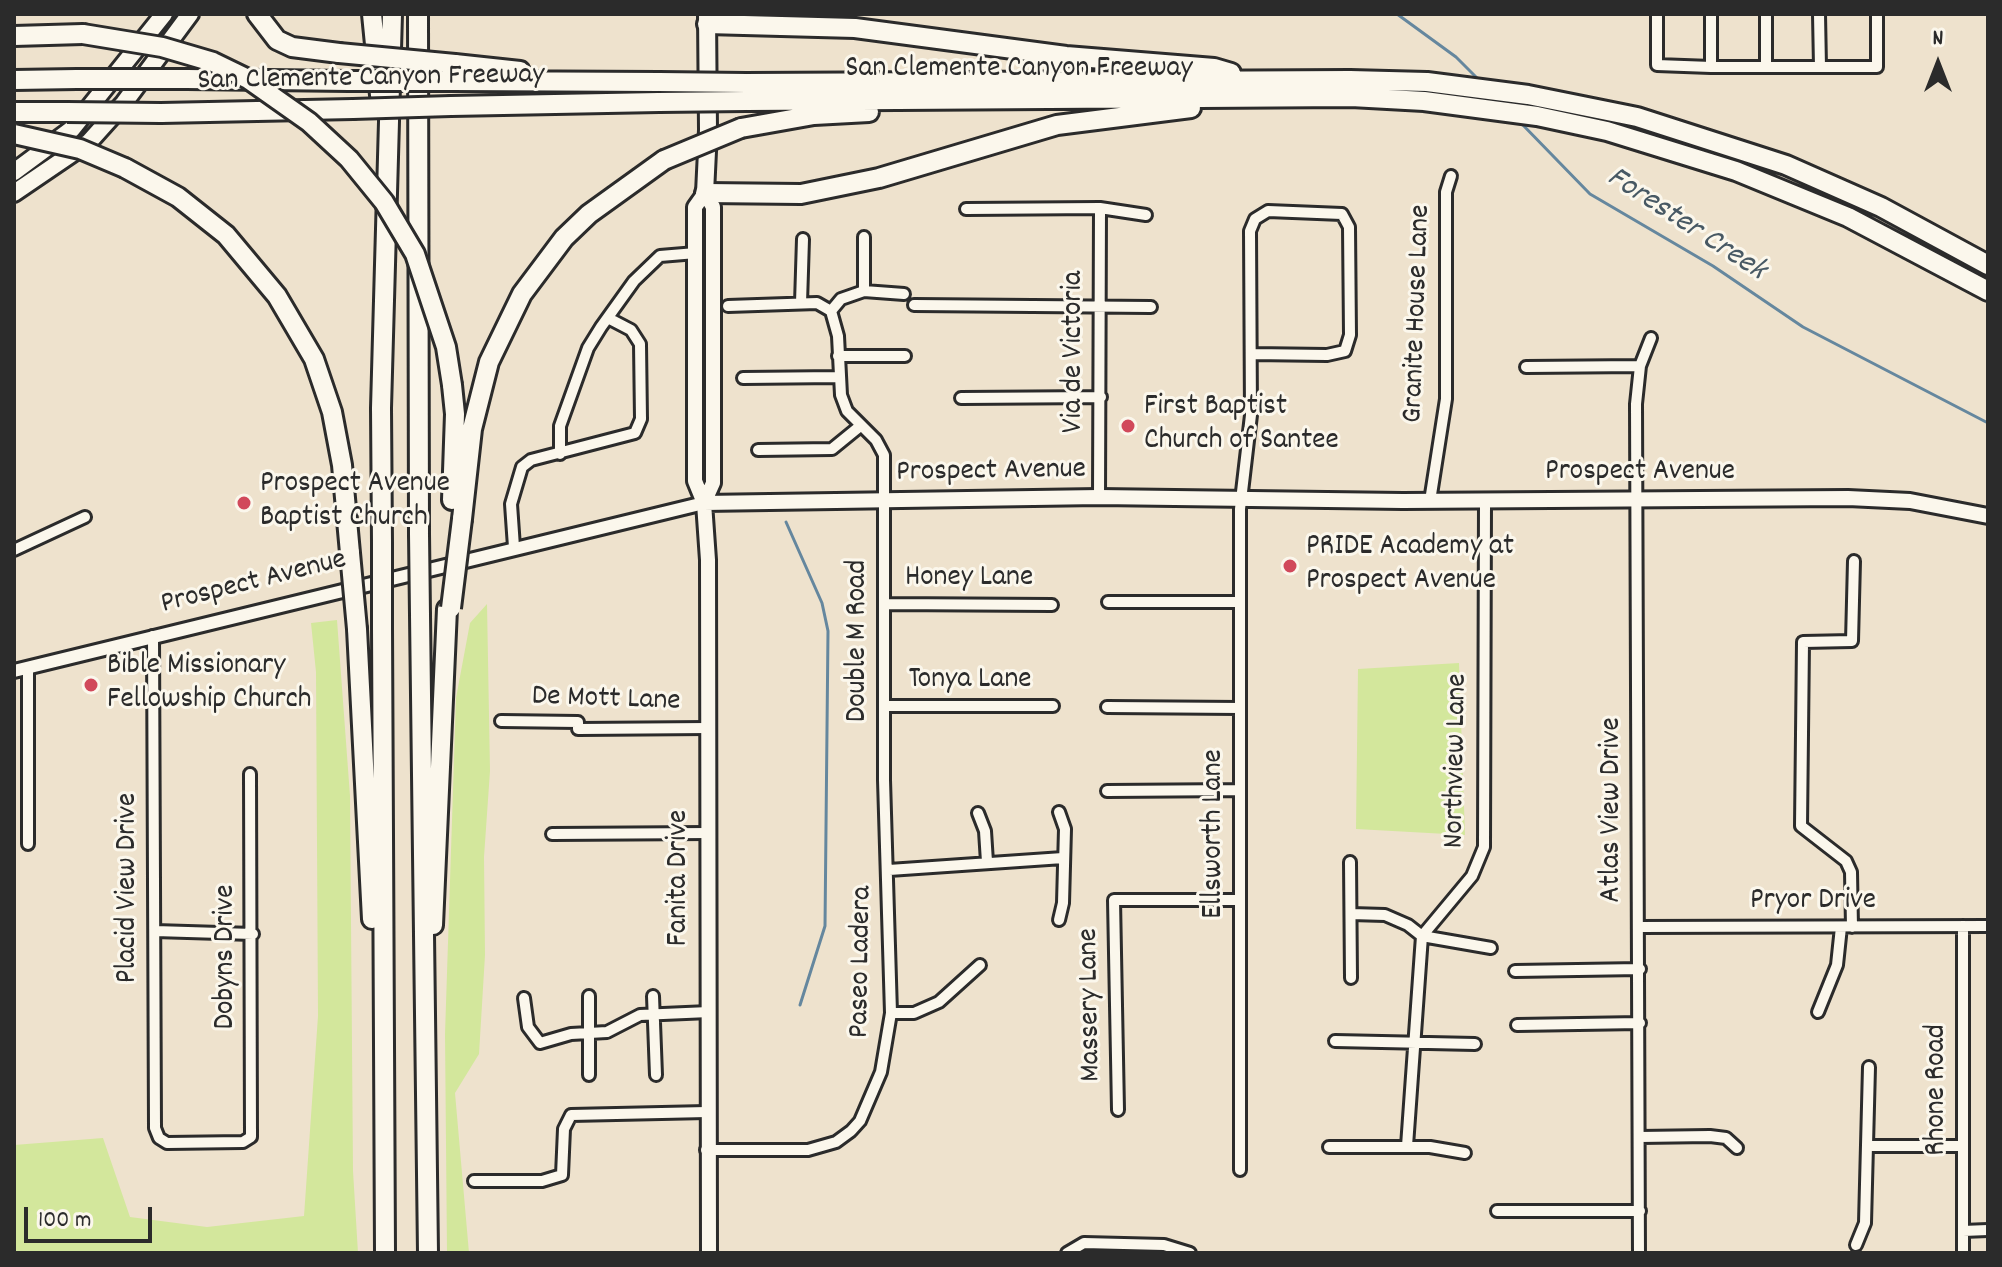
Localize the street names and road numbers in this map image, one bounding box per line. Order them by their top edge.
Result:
street label: San Clemente Canyon Freeway [845,53,1193,89]
street label: San Clemente Canyon Freeway [197,59,545,101]
street label: Granite House Lane [1397,204,1441,424]
street label: Via de Victoria [1058,271,1094,433]
street label: Prospect Avenue [896,453,1086,493]
street label: Prospect Avenue [1545,456,1735,492]
street label: Prospect Avenue [158,544,350,624]
street label: Double M Road [842,560,878,722]
street label: Honey Lane [905,562,1033,598]
street label: Tonya Lane [909,664,1031,700]
street label: Northview Lane [1438,673,1478,849]
street label: De Mott Lane [531,680,681,722]
street label: Atlas View Drive [1596,717,1632,903]
street label: Ellsworth Lane [1198,749,1234,919]
street label: Placid View Drive [112,793,148,983]
street label: Fanita Drive [663,810,699,946]
street label: Dobyns Drive [210,884,246,1030]
street label: Paseo Ladera [844,885,882,1039]
street label: Pryor Drive [1750,885,1876,921]
street label: Massery Lane [1073,928,1111,1082]
street label: Rhone Road [1921,1024,1957,1156]

